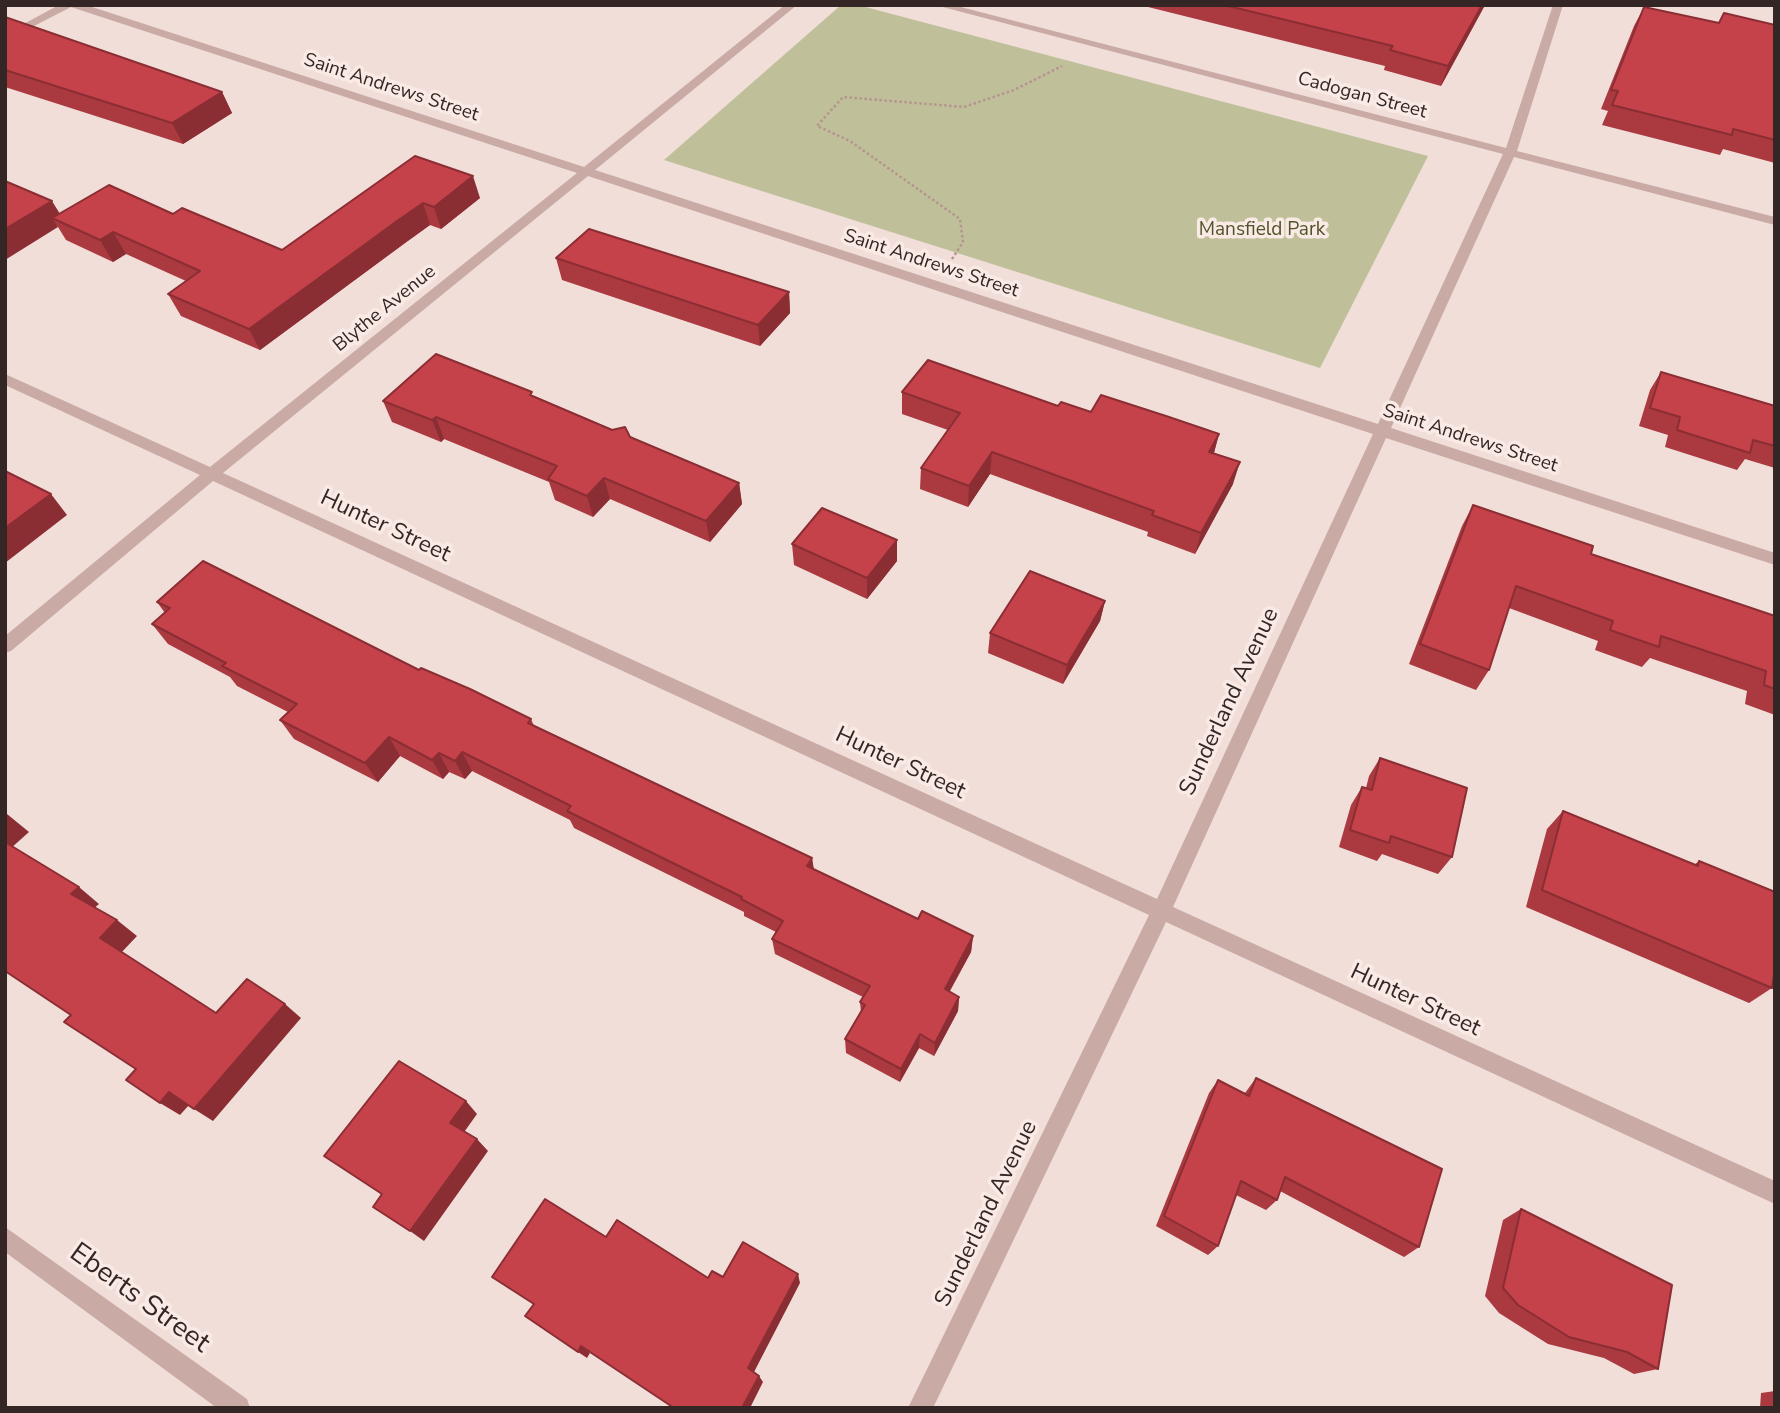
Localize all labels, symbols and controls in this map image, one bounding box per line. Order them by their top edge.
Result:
street label: Saint Andrews Street [301,49,481,127]
street label: Cadogan Street [1295,68,1429,124]
park label: Mansfield Park [1199,219,1325,241]
street label: Saint Andrews Street [841,225,1021,303]
street label: Blythe Avenue [329,261,441,357]
street label: Saint Andrews Street [1380,400,1560,478]
street label: Hunter Street [315,485,455,569]
street label: Sunderland Avenue [1174,604,1286,800]
street label: Hunter Street [830,722,970,806]
street label: Hunter Street [1345,959,1485,1043]
street label: Sunderland Avenue [930,1116,1044,1312]
street label: Eberts Street [62,1237,216,1361]

